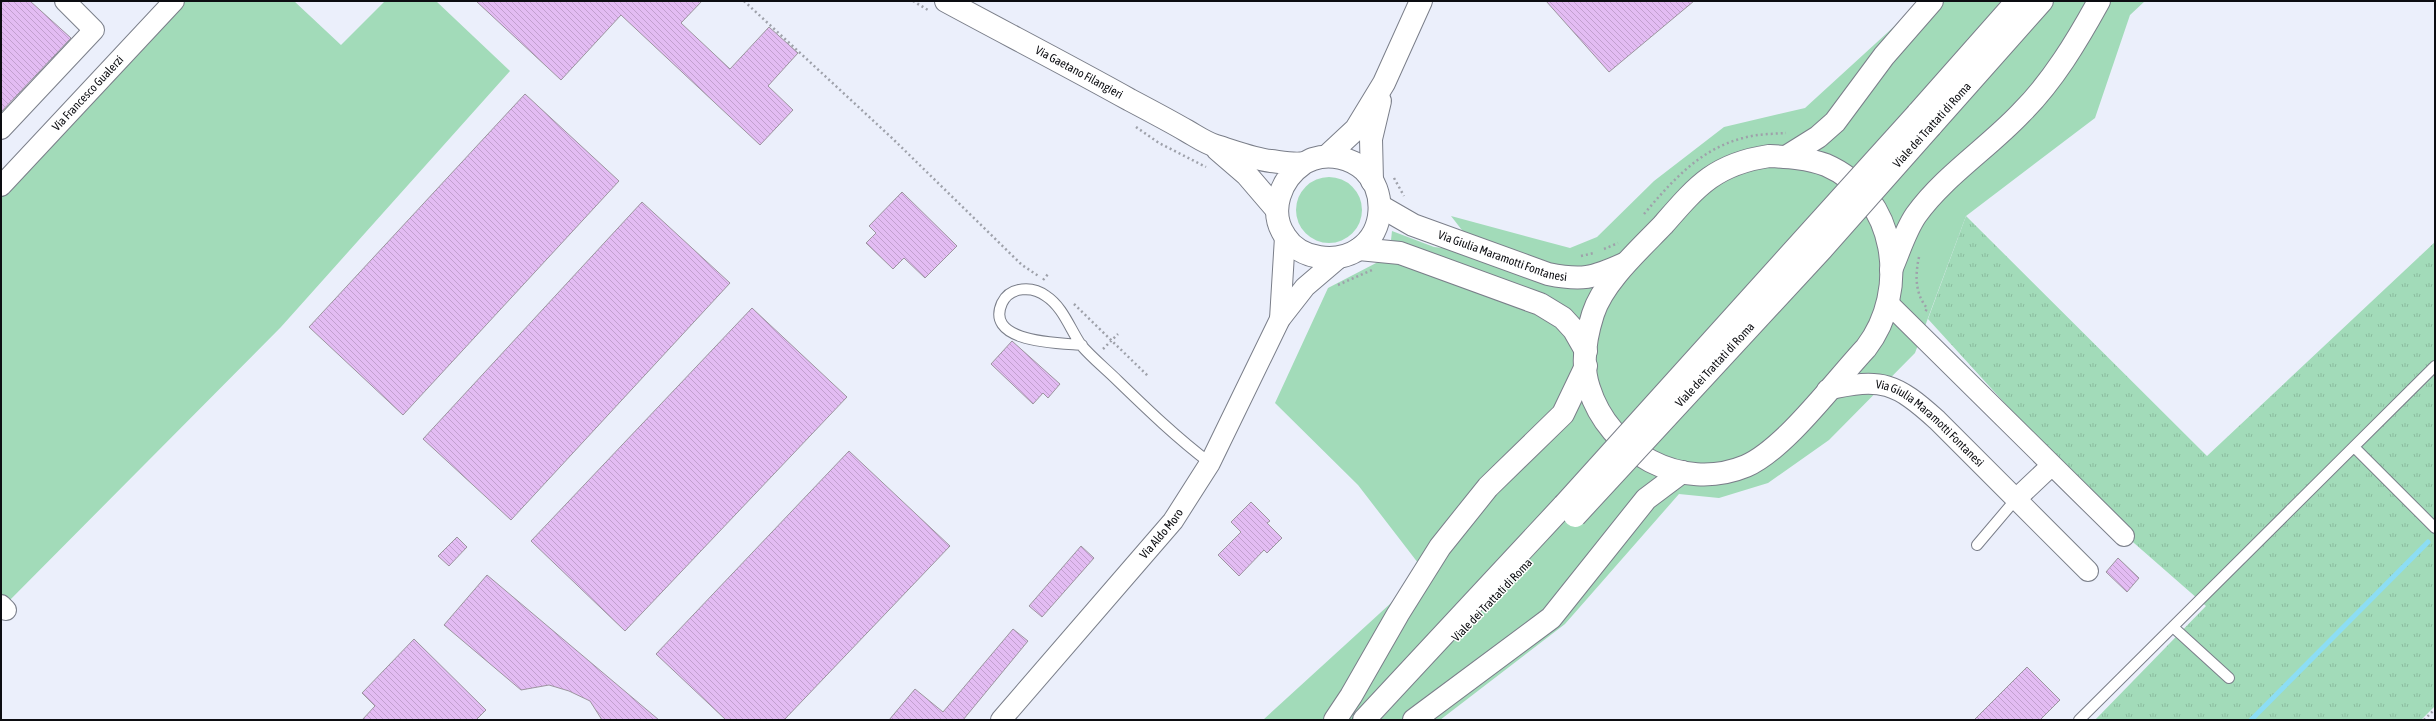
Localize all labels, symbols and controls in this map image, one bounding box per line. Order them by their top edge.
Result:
street label: Via Gaetano Filangieri [1033,43,1125,102]
street label: Via Francesco Gualerzi [49,53,126,134]
street label: Viale dei Trattati di Roma [1890,80,1974,170]
street label: Via Giulia Maramotti Fontanesi [1436,228,1568,284]
street label: Viale dei Trattati di Roma [1672,320,1757,410]
street label: Via Giulia Maramotti Fontanesi [1875,377,1987,470]
street label: Via Aldo Moro [1137,506,1186,561]
street label: Viale dei Trattati di Roma [1449,556,1535,644]

